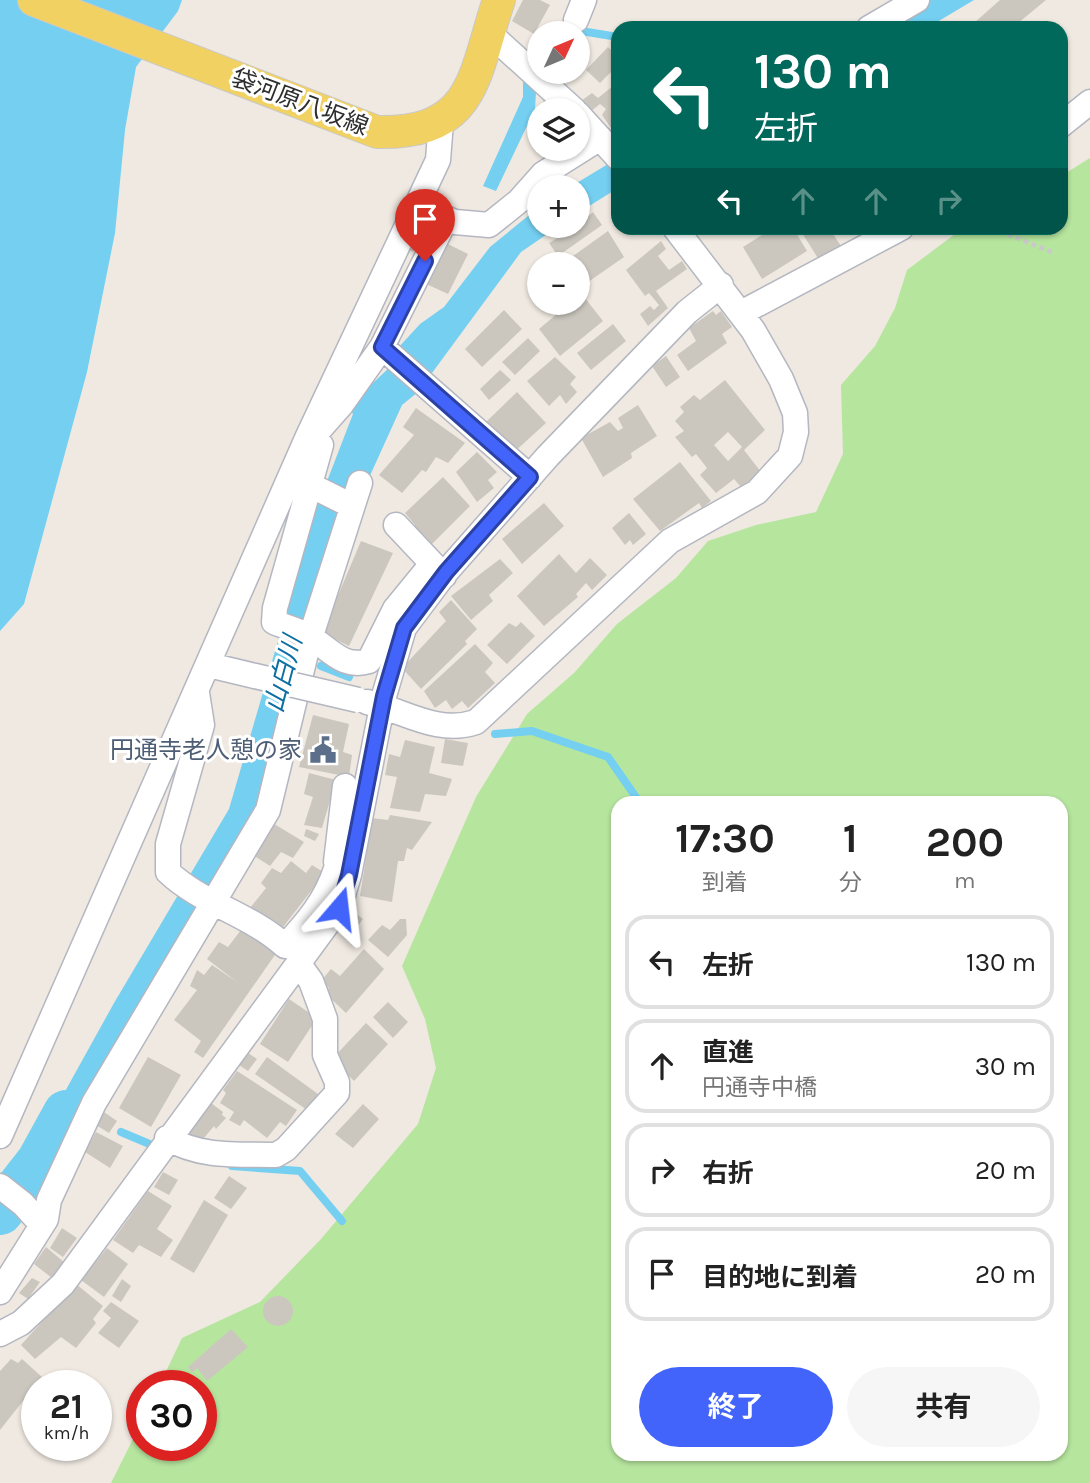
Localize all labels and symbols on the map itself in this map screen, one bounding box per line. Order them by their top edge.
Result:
north arrow [527,21,590,84]
street label: 袋河原八坂線 [228,63,372,141]
pin [395,189,455,261]
water label: 山白川 [258,630,309,716]
public building icon: 円通寺老人憩の家 [308,735,338,765]
place label: 円通寺老人憩の家 [110,736,302,764]
position arrow [302,871,376,945]
speed limit sign: 30 [126,1370,217,1461]

